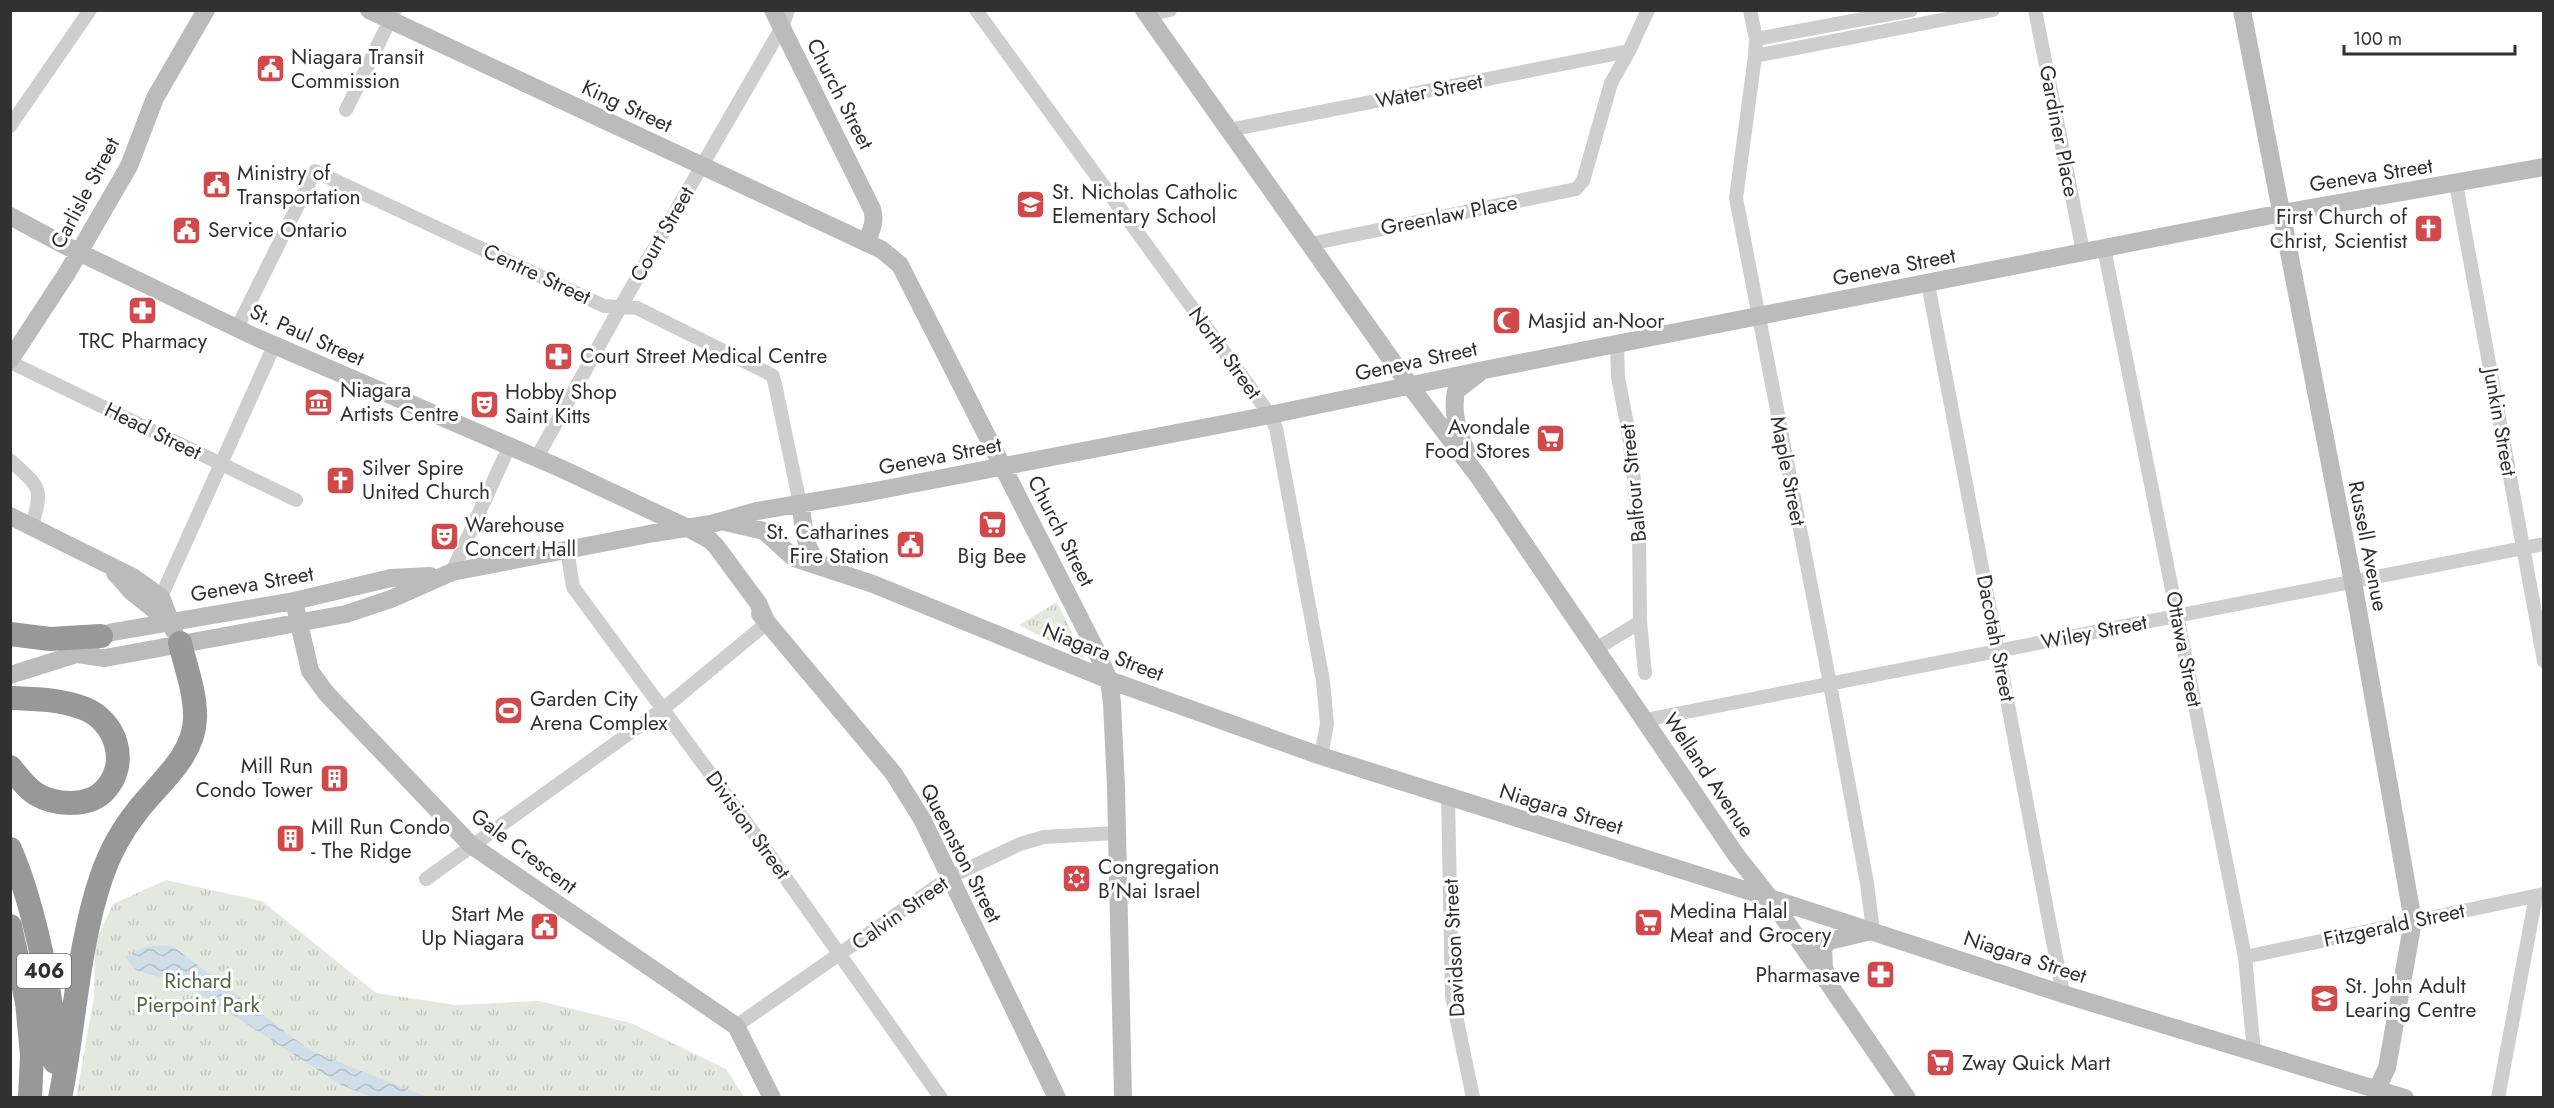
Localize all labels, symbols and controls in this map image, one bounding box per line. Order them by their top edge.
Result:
scale bar [2344,18,2515,56]
text: 100 m [2353,26,2402,52]
street label: Church Street [799,33,881,155]
place label: Niagara Transit Commission [291,42,424,96]
public building icon: Niagara Transit Commission [254,53,286,85]
street label: Gardiner Place [2032,63,2087,200]
street label: Water Street [1373,66,1485,116]
street label: King Street [577,72,677,140]
street label: Carlisle Street [43,132,127,254]
street label: Geneva Street [2307,150,2435,200]
place label: Ministry of Transportation [237,158,361,212]
public building icon: Ministry of Transportation [200,169,232,201]
place label: St. Nicholas Catholic Elementary School [1052,177,1237,231]
street label: Court Street [623,181,701,287]
street label: Greenlaw Place [1378,187,1520,243]
school or university icon: St. Nicholas Catholic Elementary School [1015,188,1047,220]
place label: First Church of Christ, Scientist [2270,202,2408,256]
church icon: First Church of Christ, Scientist [2412,213,2444,245]
public building icon: Service Ontario [171,214,203,246]
place label: Service Ontario [208,215,347,245]
street label: Centre Street [478,236,596,312]
street label: Geneva Street [1830,240,1958,294]
pharmacy icon: TRC Pharmacy [127,294,159,326]
street label: St. Paul Street [245,296,369,374]
street label: North Street [1181,301,1269,405]
mosque icon: Masjid an-Noor [1491,305,1523,337]
place label: Masjid an-Noor [1528,306,1665,336]
place label: TRC Pharmacy [79,326,208,356]
street label: Geneva Street [1352,333,1480,389]
pharmacy icon: Court Street Medical Centre [543,340,575,372]
place label: Court Street Medical Centre [580,341,828,371]
street label: Junkin Street [2475,363,2524,478]
place label: Niagara Artists Centre [340,375,459,429]
place label: Hobby Shop Saint Kitts [505,377,617,431]
museum icon: Niagara Artists Centre [303,386,335,418]
theatre icon: Hobby Shop Saint Kitts [468,388,500,420]
street label: Head Street [100,395,206,467]
place label: Avondale Food Stores [1425,412,1530,466]
street label: Maple Street [1763,414,1813,528]
street label: Balfour Street [1612,422,1654,544]
supermarket icon: Avondale Food Stores [1535,423,1567,455]
street label: Geneva Street [876,429,1004,483]
place label: Silver Spire United Church [362,453,490,507]
church icon: Silver Spire United Church [325,464,357,496]
street label: Church Street [1020,470,1102,592]
street label: Russell Avenue [2341,478,2395,614]
supermarket icon: Big Bee [976,509,1008,541]
place label: Warehouse Concert Hall [465,510,576,564]
place label: St. Catharines Fire Station [766,517,889,571]
theatre icon: Warehouse Concert Hall [428,521,460,553]
public building icon: St. Catharines Fire Station [894,528,926,560]
place label: Big Bee [958,541,1027,571]
street label: Geneva Street [188,558,316,610]
street label: Dacotah Street [1969,572,2023,704]
street label: Ottawa Street [2158,588,2210,710]
street label: Wiley Street [2039,607,2149,657]
street label: Niagara Street [1038,615,1168,689]
place label: Garden City Arena Complex [530,684,668,738]
sports icon: Garden City Arena Complex [493,695,525,727]
street label: Welland Avenue [1656,707,1762,843]
place label: Mill Run Condo Tower [196,751,314,805]
building icon: Mill Run Condo Tower [318,762,350,794]
street label: Division Street [698,765,798,885]
street label: Niagara Street [1496,776,1626,842]
street label: Queenston Street [913,778,1009,928]
street label: Gale Crescent [465,801,583,901]
place label: Mill Run Condo - The Ridge [311,812,450,866]
building icon: Mill Run Condo - The Ridge [274,823,306,855]
place label: Congregation B'Nai Israel [1098,852,1220,906]
synagogue icon: Congregation B'Nai Israel [1061,863,1093,895]
street label: Calvin Street [846,869,954,957]
street label: Davidson Street [1435,878,1473,1018]
street label: Fitzgerald Street [2321,895,2467,955]
place label: Medina Halal Meat and Grocery [1670,896,1832,950]
place label: Start Me Up Niagara [421,899,524,953]
supermarket icon: Medina Halal Meat and Grocery [1633,907,1665,939]
public building icon: Start Me Up Niagara [529,910,561,942]
street label: Niagara Street [1960,923,2090,991]
road number: 406 [17,954,71,988]
pharmacy icon: Pharmasave [1865,959,1897,991]
place label: Pharmasave [1755,960,1860,990]
park label: Richard Pierpoint Park [136,966,261,1020]
place label: St. John Adult Learing Centre [2345,971,2476,1025]
school or university icon: St. John Adult Learing Centre [2308,982,2340,1014]
supermarket icon: Zway Quick Mart [1925,1047,1957,1079]
place label: Zway Quick Mart [1962,1048,2110,1078]

